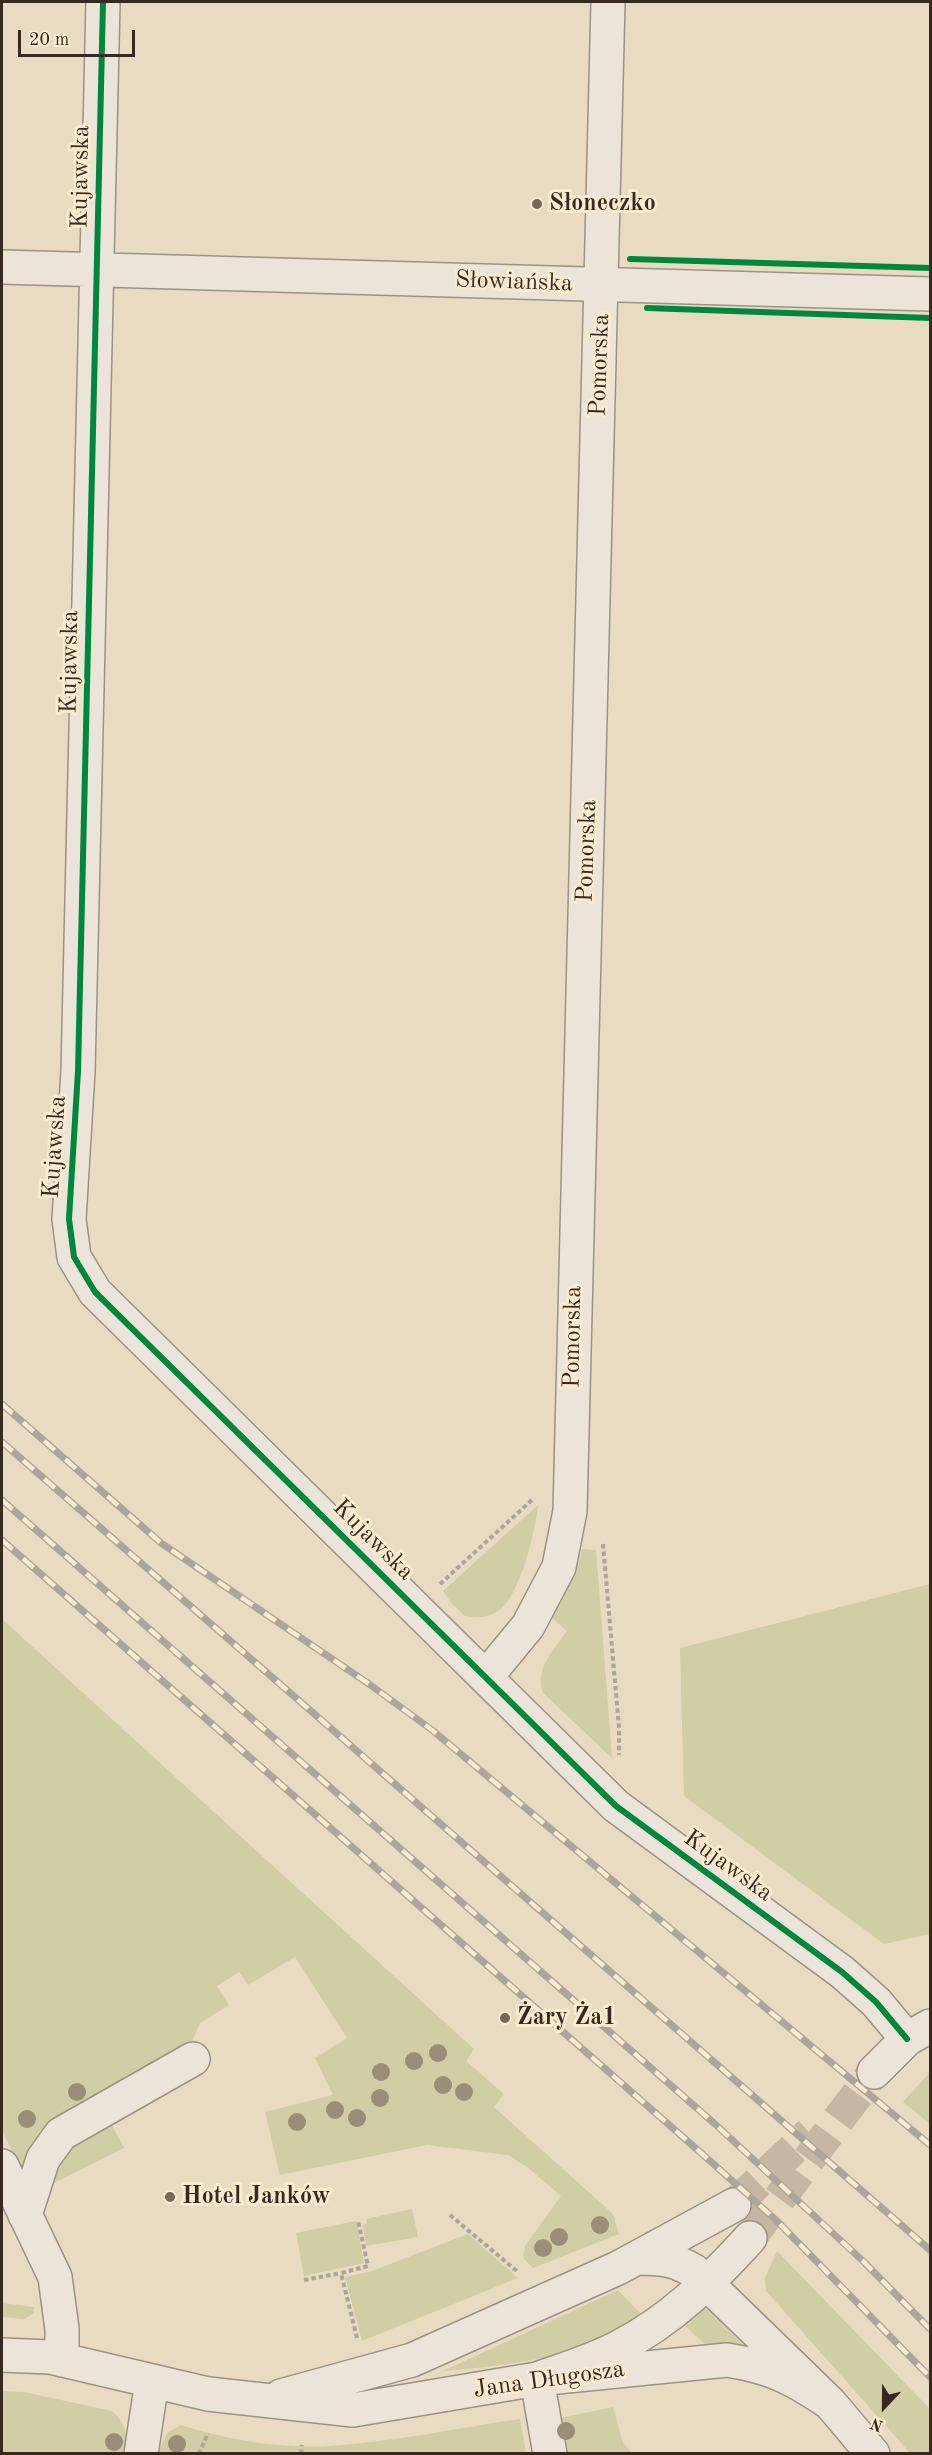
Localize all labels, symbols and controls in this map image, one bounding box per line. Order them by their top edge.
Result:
scale bar [21,18,138,56]
text: 20 m [29,31,69,49]
street label: Kujawska [66,125,96,229]
place label: Słoneczko [549,190,656,218]
marker: Słoneczko [530,197,544,211]
street label: Słowiańska [455,266,573,298]
street label: Pomorska [584,313,616,417]
street label: Kujawska [55,610,85,714]
street label: Pomorska [571,799,603,903]
street label: Kujawska [37,1094,73,1200]
street label: Pomorska [558,1285,588,1389]
street label: Kujawska [326,1493,420,1587]
street label: Kujawska [678,1824,778,1908]
place label: Żary Ża1 [517,2004,616,2032]
marker: Żary Ża1 [498,2011,512,2025]
place label: Hotel Janków [182,2183,330,2211]
marker: Hotel Janków [163,2190,177,2204]
street label: Jana Długosza [472,2355,626,2405]
north arrow [854,2377,914,2437]
text: N [869,2414,886,2433]

